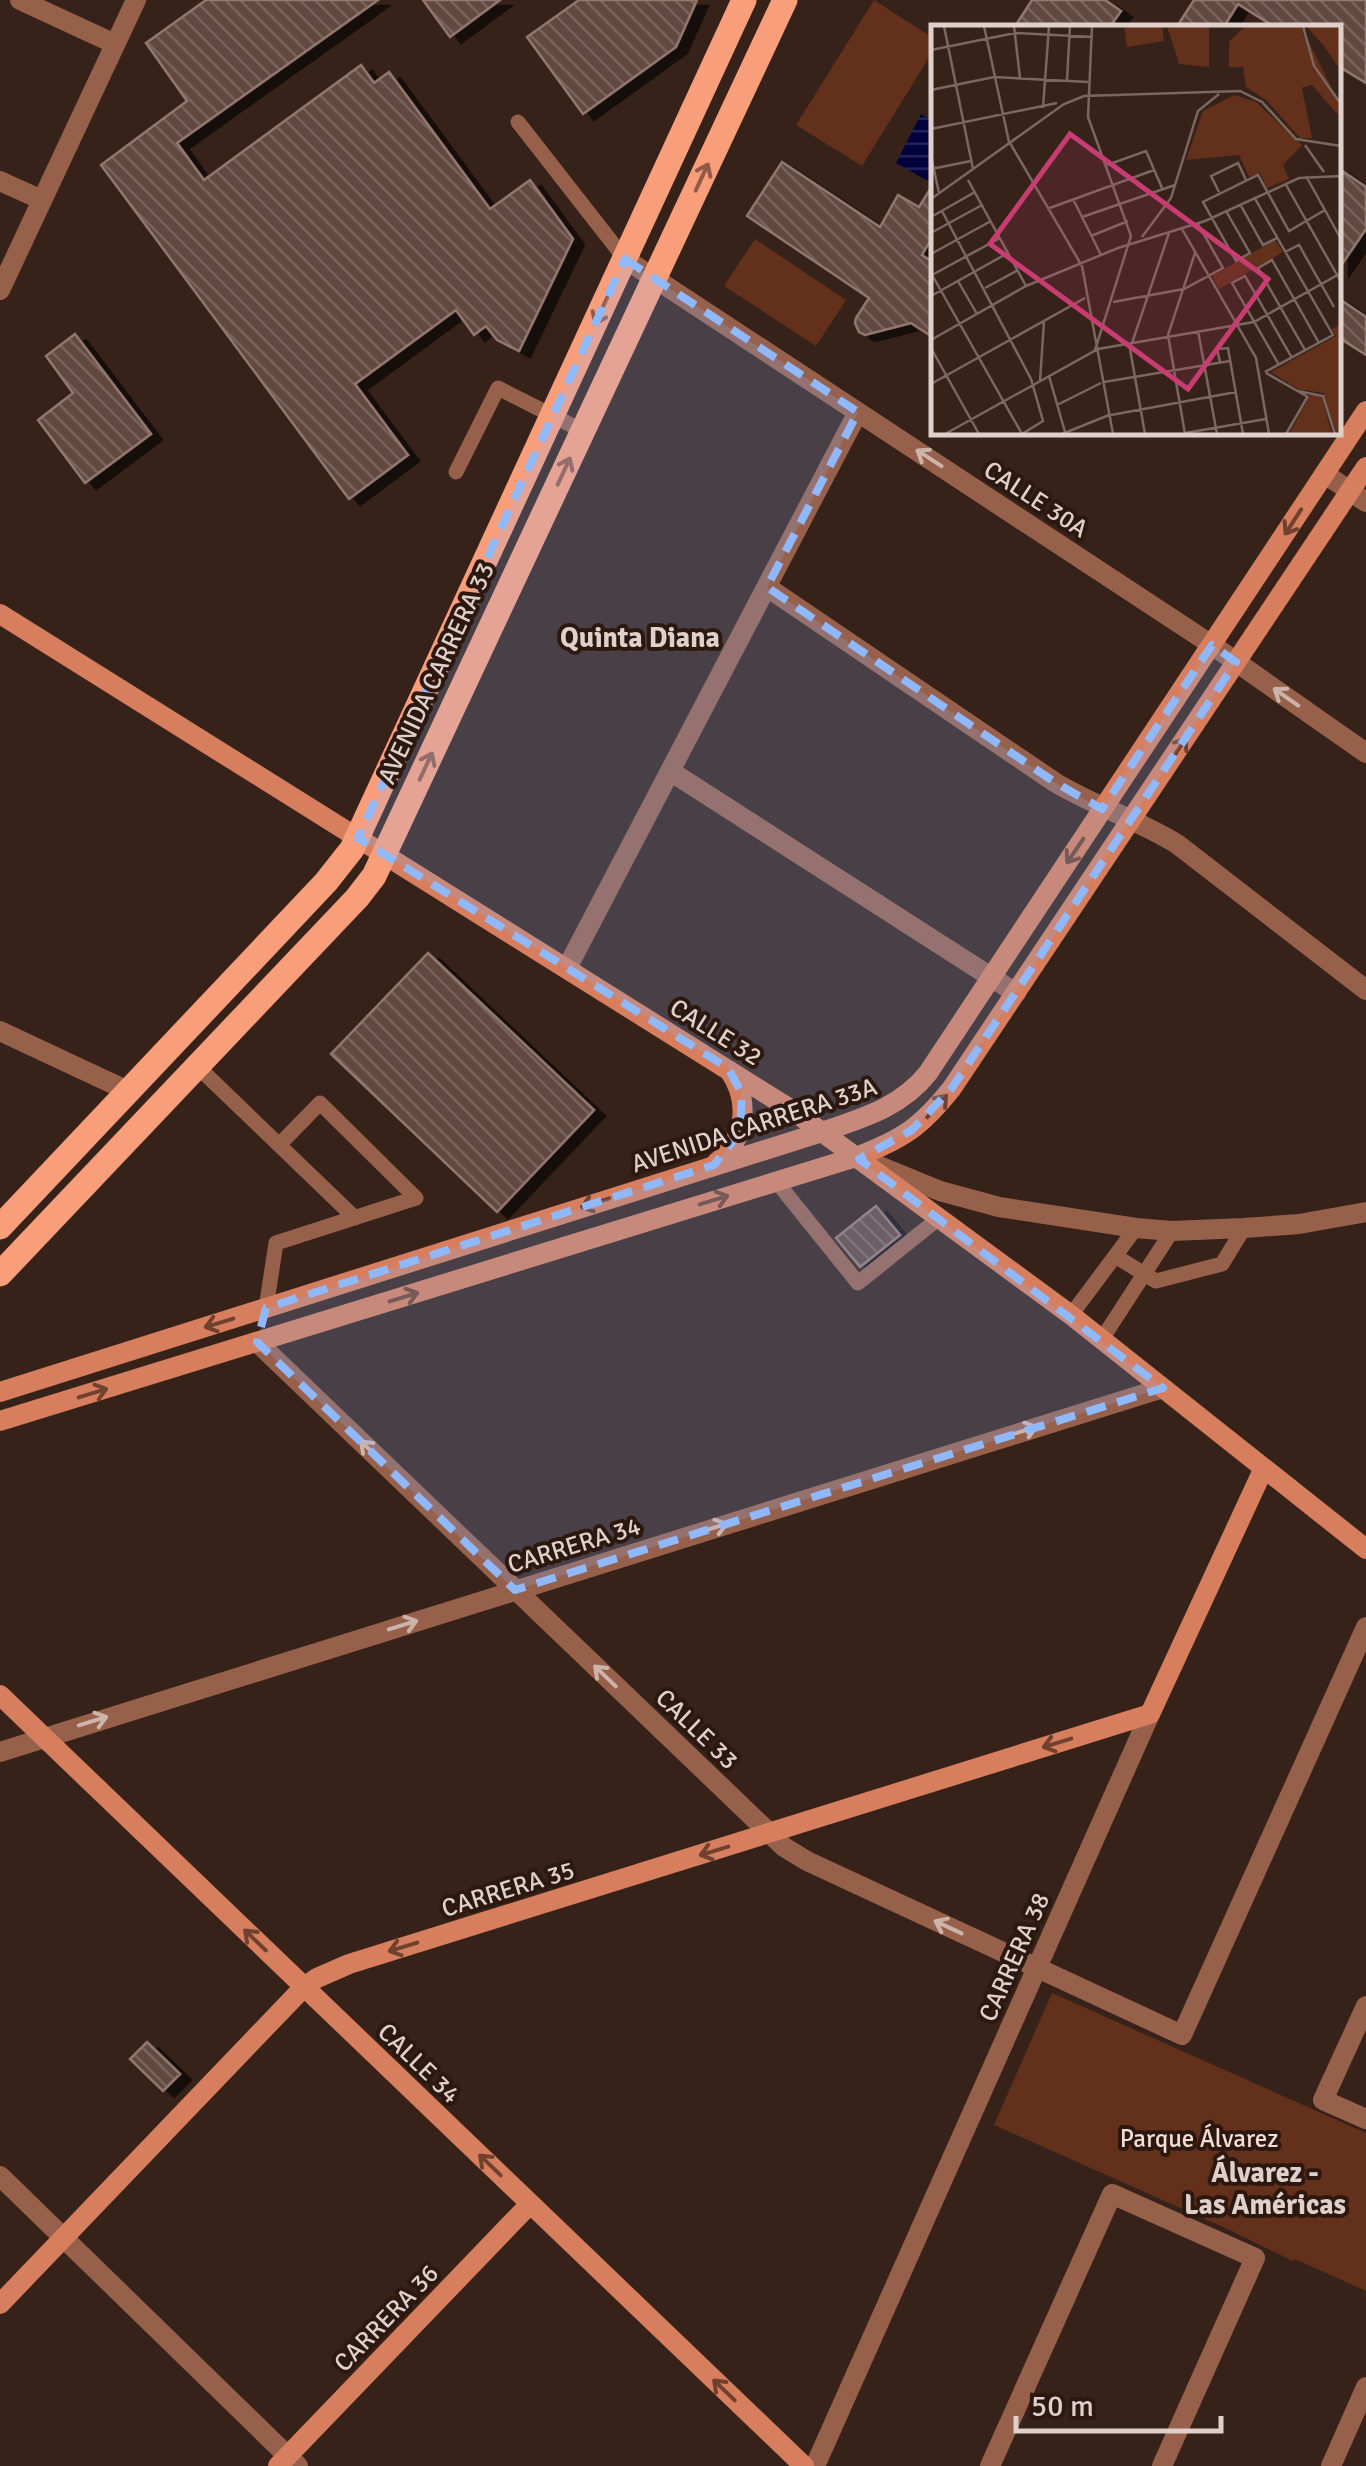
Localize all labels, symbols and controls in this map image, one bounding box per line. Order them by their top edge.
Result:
inset map [931,25,1341,435]
one-way arrow [693,163,712,193]
one-way arrow [591,295,609,326]
one-way arrow [915,448,943,469]
street label: CALLE 30A [978,454,1094,544]
one-way arrow [556,456,574,487]
one-way arrow [1283,507,1304,535]
street label: AVENIDA CARRERA 33 [371,557,501,789]
district label: Quinta Diana [560,621,720,655]
one-way arrow [1273,687,1301,708]
one-way arrow [1167,736,1188,764]
one-way arrow [418,751,436,781]
one-way arrow [1064,836,1085,865]
street label: CALLE 32 [664,992,768,1072]
street label: AVENIDA CARRERA 33A [627,1071,881,1179]
one-way arrow [926,1094,949,1119]
one-way arrow [698,1190,729,1208]
one-way arrow [580,1195,612,1213]
one-way arrow [387,1287,419,1305]
one-way arrow [203,1315,235,1333]
one-way arrow [77,1383,108,1401]
one-way arrow [1007,1421,1039,1439]
one-way arrow [359,1440,384,1463]
street label: CARRERA 34 [504,1510,644,1580]
one-way arrow [697,1518,728,1536]
one-way arrow [387,1614,418,1632]
one-way arrow [594,1664,618,1688]
street label: CALLE 33 [649,1682,745,1776]
one-way arrow [76,1711,108,1729]
one-way arrow [1042,1735,1073,1753]
one-way arrow [698,1843,730,1861]
street label: CARRERA 35 [438,1854,578,1924]
street label: CARRERA 38 [972,1888,1056,2026]
one-way arrow [934,1917,964,1936]
one-way arrow [244,1928,268,1952]
one-way arrow [388,1940,420,1958]
street label: CALLE 34 [371,2016,467,2110]
park label: Parque Álvarez [1120,2123,1278,2154]
one-way arrow [478,2153,502,2177]
district label: Álvarez - Las Américas [1184,2154,1346,2222]
street label: CARRERA 36 [327,2258,445,2378]
scale bar [1016,2371,1221,2433]
one-way arrow [713,2378,737,2402]
text: 50 m [1031,2388,1094,2425]

